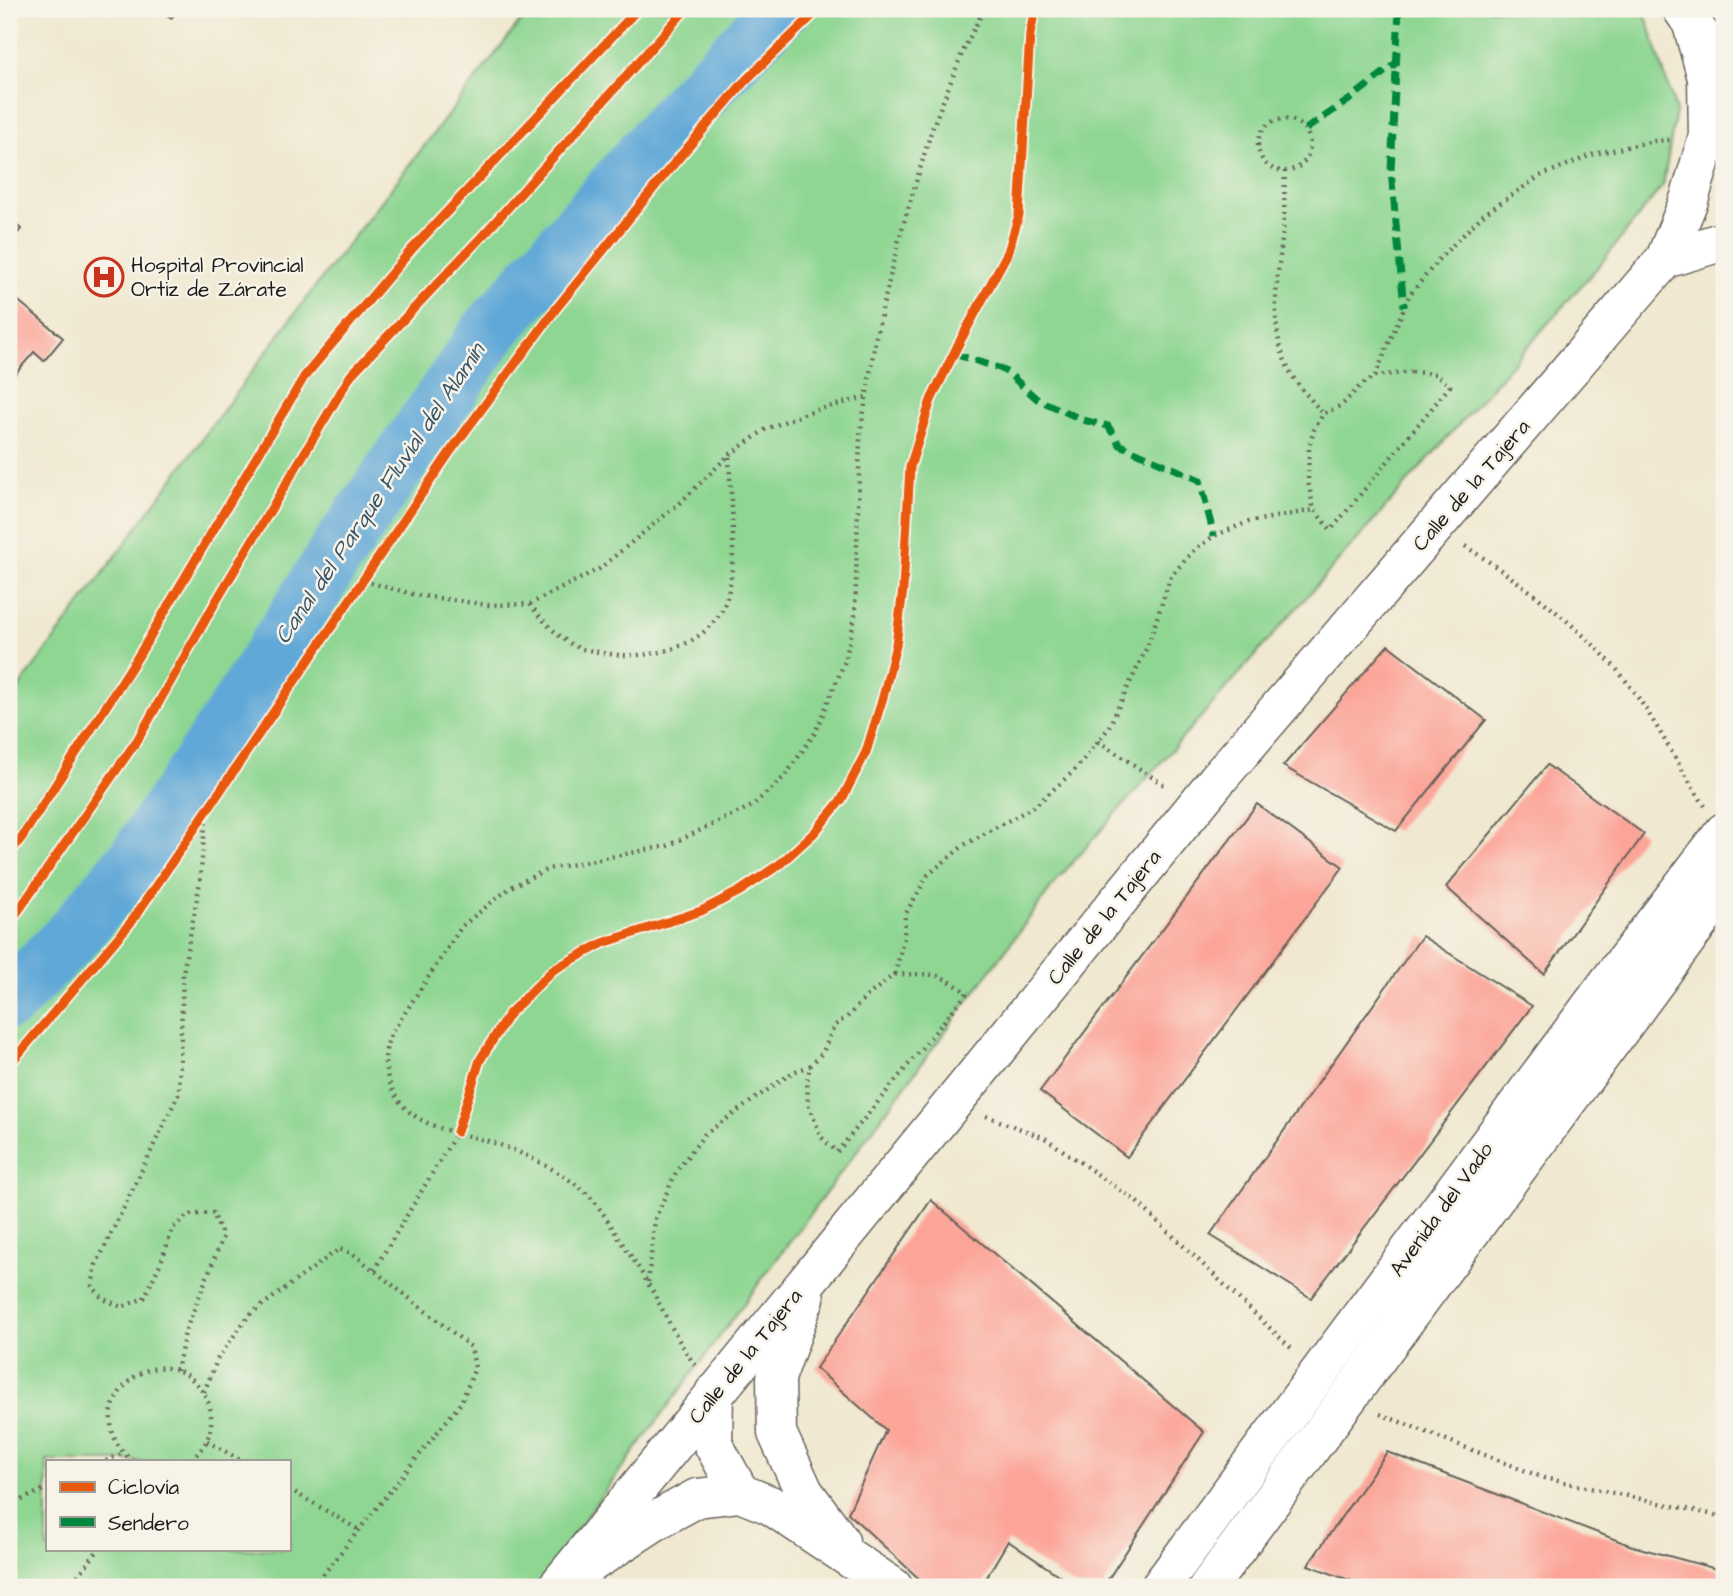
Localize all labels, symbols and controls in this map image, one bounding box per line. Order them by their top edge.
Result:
place label: Hospital Provincial Ortiz de Zárate [131,251,304,304]
hospital icon: Hospital Provincial Ortiz de Zárate [83,256,125,298]
water label: Canal del Parque Fluvial del Alamín [267,335,494,650]
street label: Calle de la Tajera [1406,413,1537,557]
street label: Calle de la Tajera [1041,843,1168,991]
street label: Avenida del Vado [1383,1136,1500,1282]
street label: Calle de la Tajera [682,1282,809,1430]
legend [46,1460,290,1550]
text: Ciclovía [108,1473,180,1502]
text: Sendero [108,1509,189,1538]

